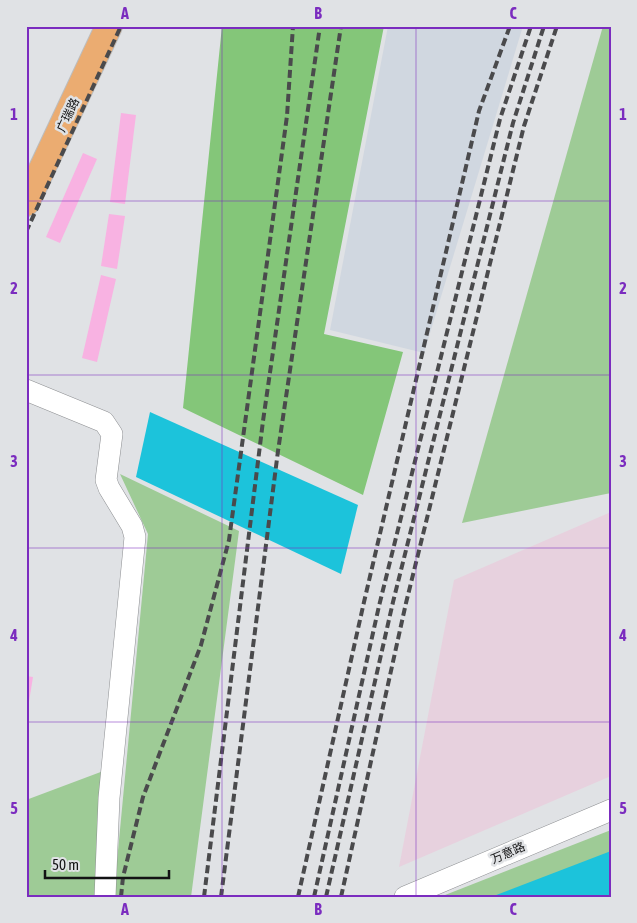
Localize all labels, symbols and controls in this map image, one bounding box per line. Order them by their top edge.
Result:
text: A [120,4,129,22]
text: B [314,4,322,22]
text: C [509,4,517,22]
street label: 广瑞路 [54,96,82,134]
text: 1 [10,105,18,123]
text: 1 [619,105,627,123]
text: 2 [10,279,18,297]
text: 2 [619,279,627,297]
text: 3 [10,452,18,470]
text: 3 [619,452,627,470]
text: 4 [9,626,18,644]
text: 4 [618,626,627,644]
text: 5 [10,799,18,817]
text: 5 [619,799,627,817]
street label: 万意路 [489,840,527,866]
scale bar [45,848,169,880]
text: 50 m [52,856,79,873]
text: A [120,900,129,918]
text: B [314,900,322,918]
text: C [509,900,517,918]

